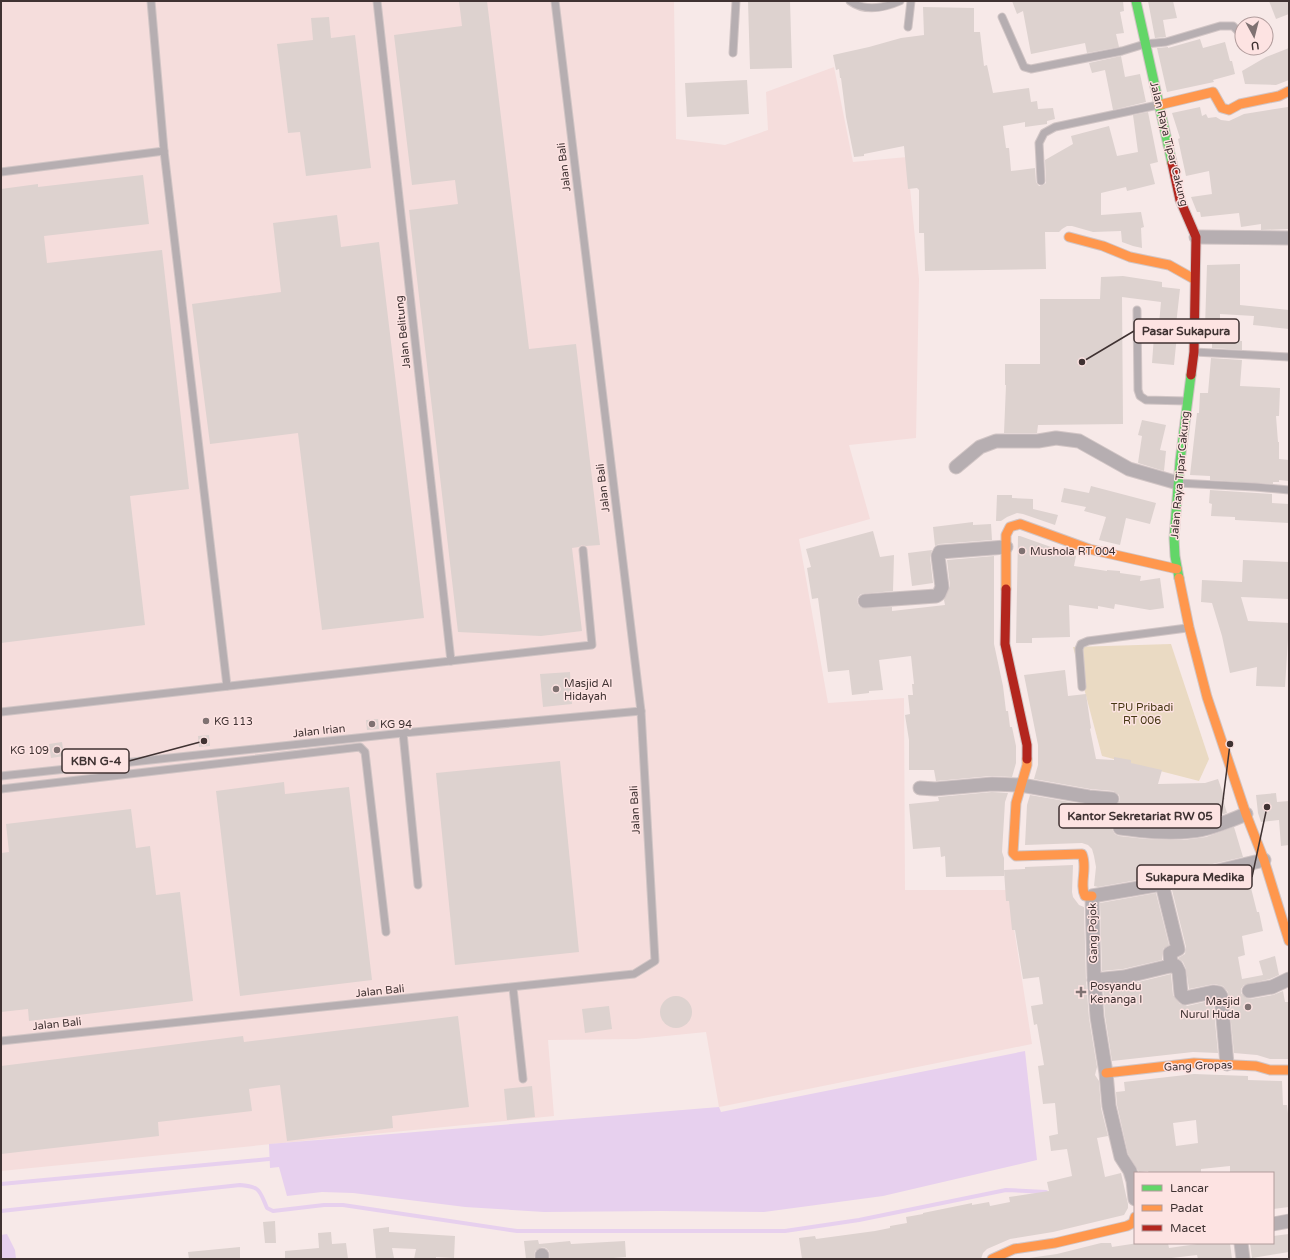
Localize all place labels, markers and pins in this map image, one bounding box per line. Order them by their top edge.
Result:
callout: Pasar Sukapura [1134,319,1239,343]
place label: Mushola RT 004 [1030,545,1116,558]
marker: Mushola RT 004 [1017,546,1027,556]
place label: Masjid Al Hidayah [564,677,612,703]
marker: Masjid Al Hidayah [551,684,561,694]
place label: KG 113 [214,715,253,728]
marker: KG 113 [201,716,211,726]
place label: KG 94 [380,718,412,731]
marker: KG 94 [367,719,377,729]
place label: KG 109 [10,744,49,757]
marker: KG 109 [52,745,62,755]
callout: KBN G-4 [62,749,129,773]
callout: Kantor Sekretariat RW 05 [1059,804,1221,828]
callout: Sukapura Medika [1137,865,1252,889]
place label: Posyandu Kenanga I [1090,980,1142,1006]
marker: Posyandu Kenanga I [1075,986,1087,998]
place label: Masjid Nurul Huda [1180,995,1240,1021]
marker: Masjid Nurul Huda [1243,1002,1253,1012]

